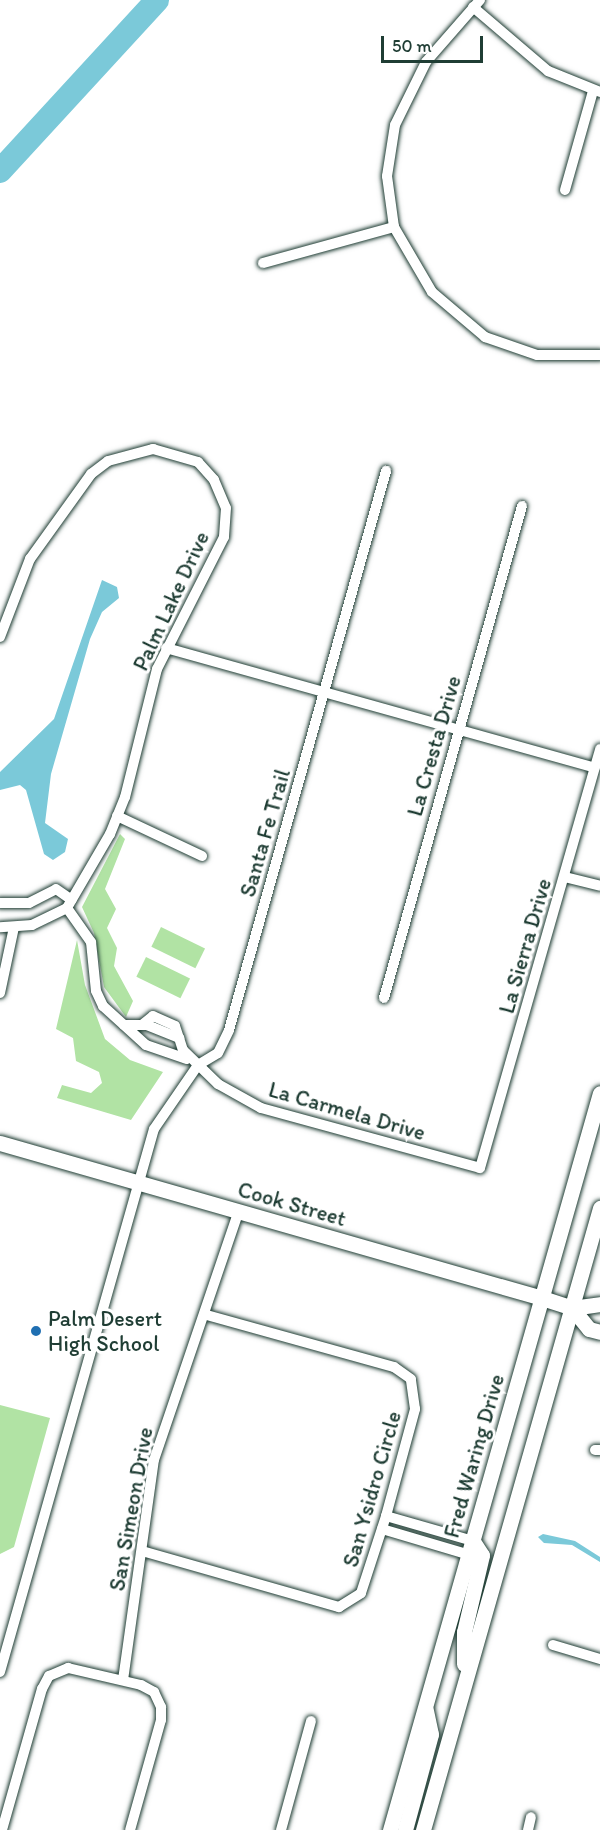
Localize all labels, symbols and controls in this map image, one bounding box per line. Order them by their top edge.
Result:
scale bar [384,24,486,62]
text: 50 m [392,35,432,57]
street label: Palm Lake Drive [127,527,215,675]
street label: La Cresta Drive [401,673,467,819]
street label: Santa Fe Trail [235,767,295,899]
street label: La Sierra Drive [493,876,557,1016]
street label: La Carmela Drive [265,1076,429,1146]
street label: Cook Street [235,1176,349,1232]
place label: Palm Desert High School [48,1305,162,1356]
marker: Palm Desert High School [29,1324,43,1338]
street label: Fred Waring Drive [438,1371,510,1541]
street label: San Ysidro Circle [337,1409,407,1569]
street label: San Simeon Drive [104,1425,158,1593]

